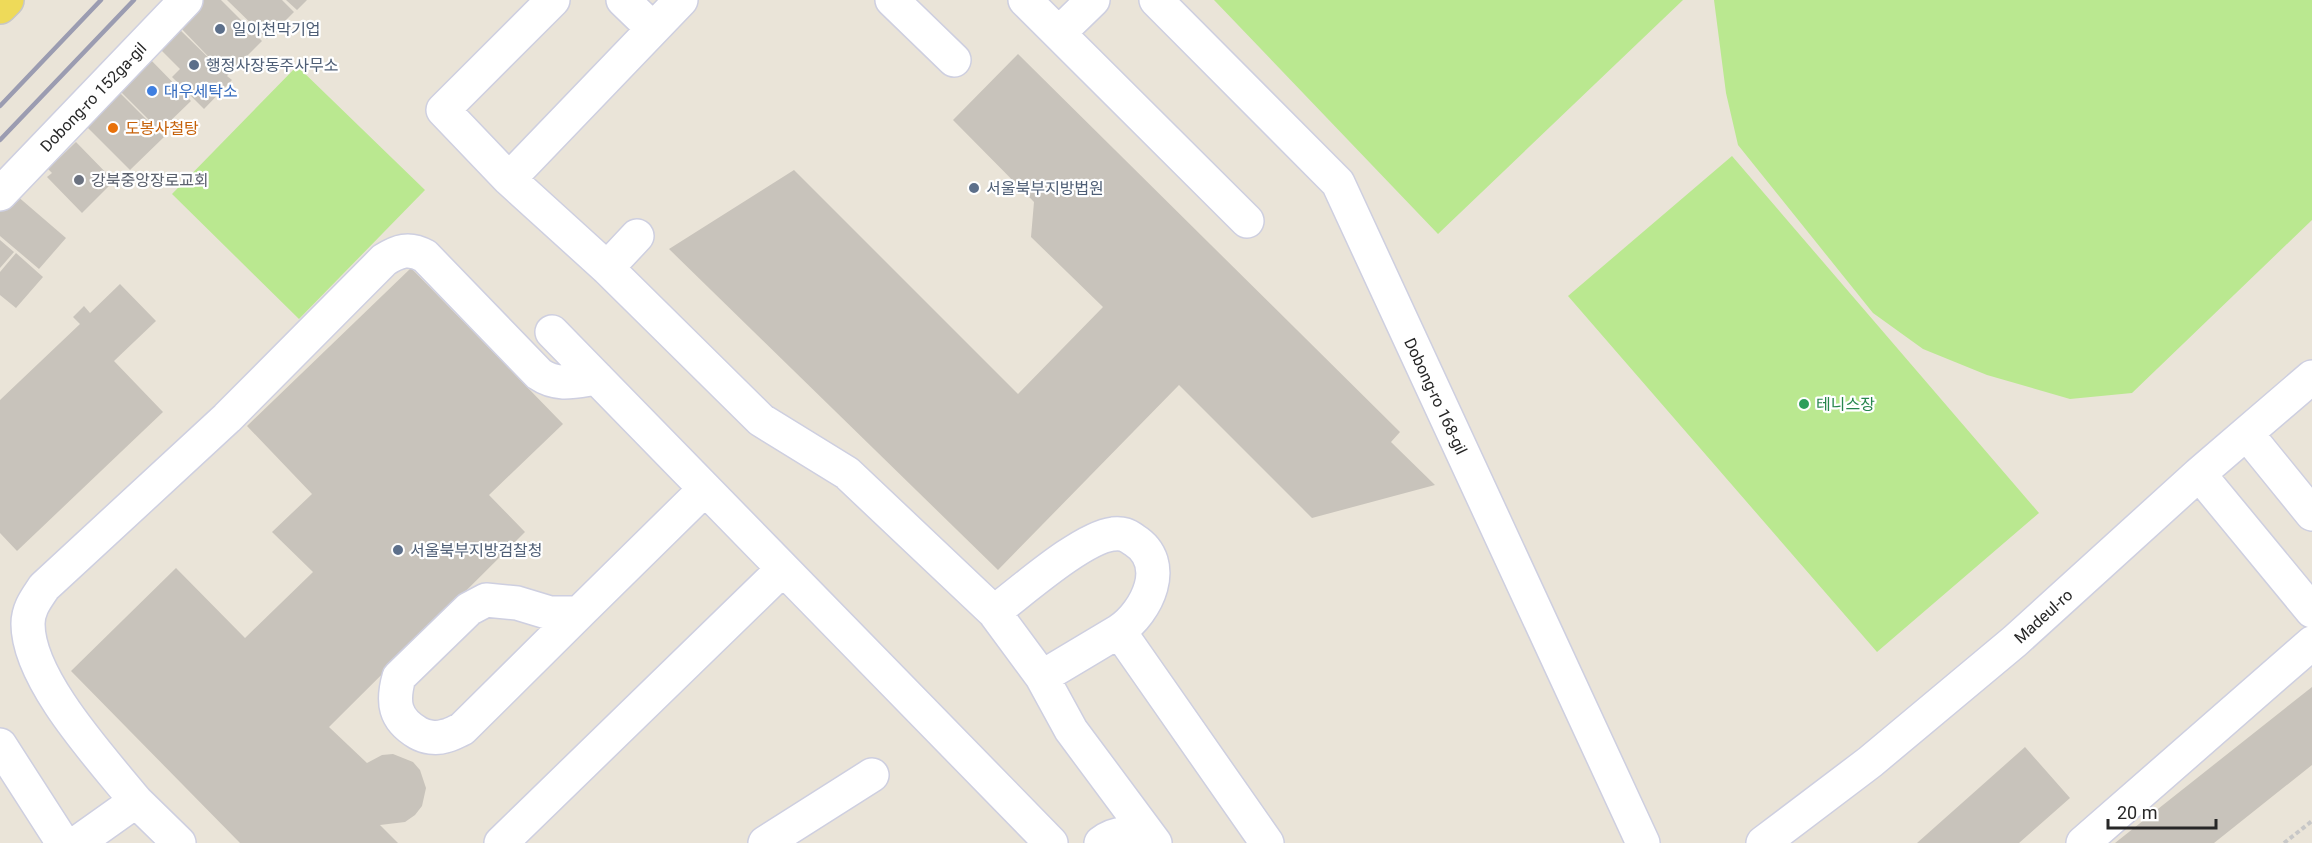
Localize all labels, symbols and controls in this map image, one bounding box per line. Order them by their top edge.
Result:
place label: 일이천막기업 [232,20,320,39]
marker: 일이천막기업 [213,22,227,36]
street label: Dobong-ro 152ga-gil [36,39,150,156]
place label: 행정사장동주사무소 [206,56,338,75]
marker: 행정사장동주사무소 [187,58,201,72]
place label: 대우세탁소 [164,82,238,101]
marker: 대우세탁소 [145,84,159,98]
place label: 도봉사철탕 [125,119,199,138]
marker: 도봉사철탕 [106,121,120,135]
place label: 강북중앙장로교회 [91,171,209,190]
marker: 강북중앙장로교회 [72,173,86,187]
place label: 서울북부지방법원 [986,179,1104,198]
marker: 서울북부지방법원 [967,181,981,195]
street label: Dobong-ro 168-gil [1400,335,1471,458]
place label: 테니스장 [1816,395,1875,414]
marker: 테니스장 [1797,397,1811,411]
place label: 서울북부지방검찰청 [410,541,542,560]
marker: 서울북부지방검찰청 [391,543,405,557]
street label: Madeul-ro [2010,585,2076,647]
scale bar [2108,792,2216,830]
text: 20 m [2117,802,2157,823]

